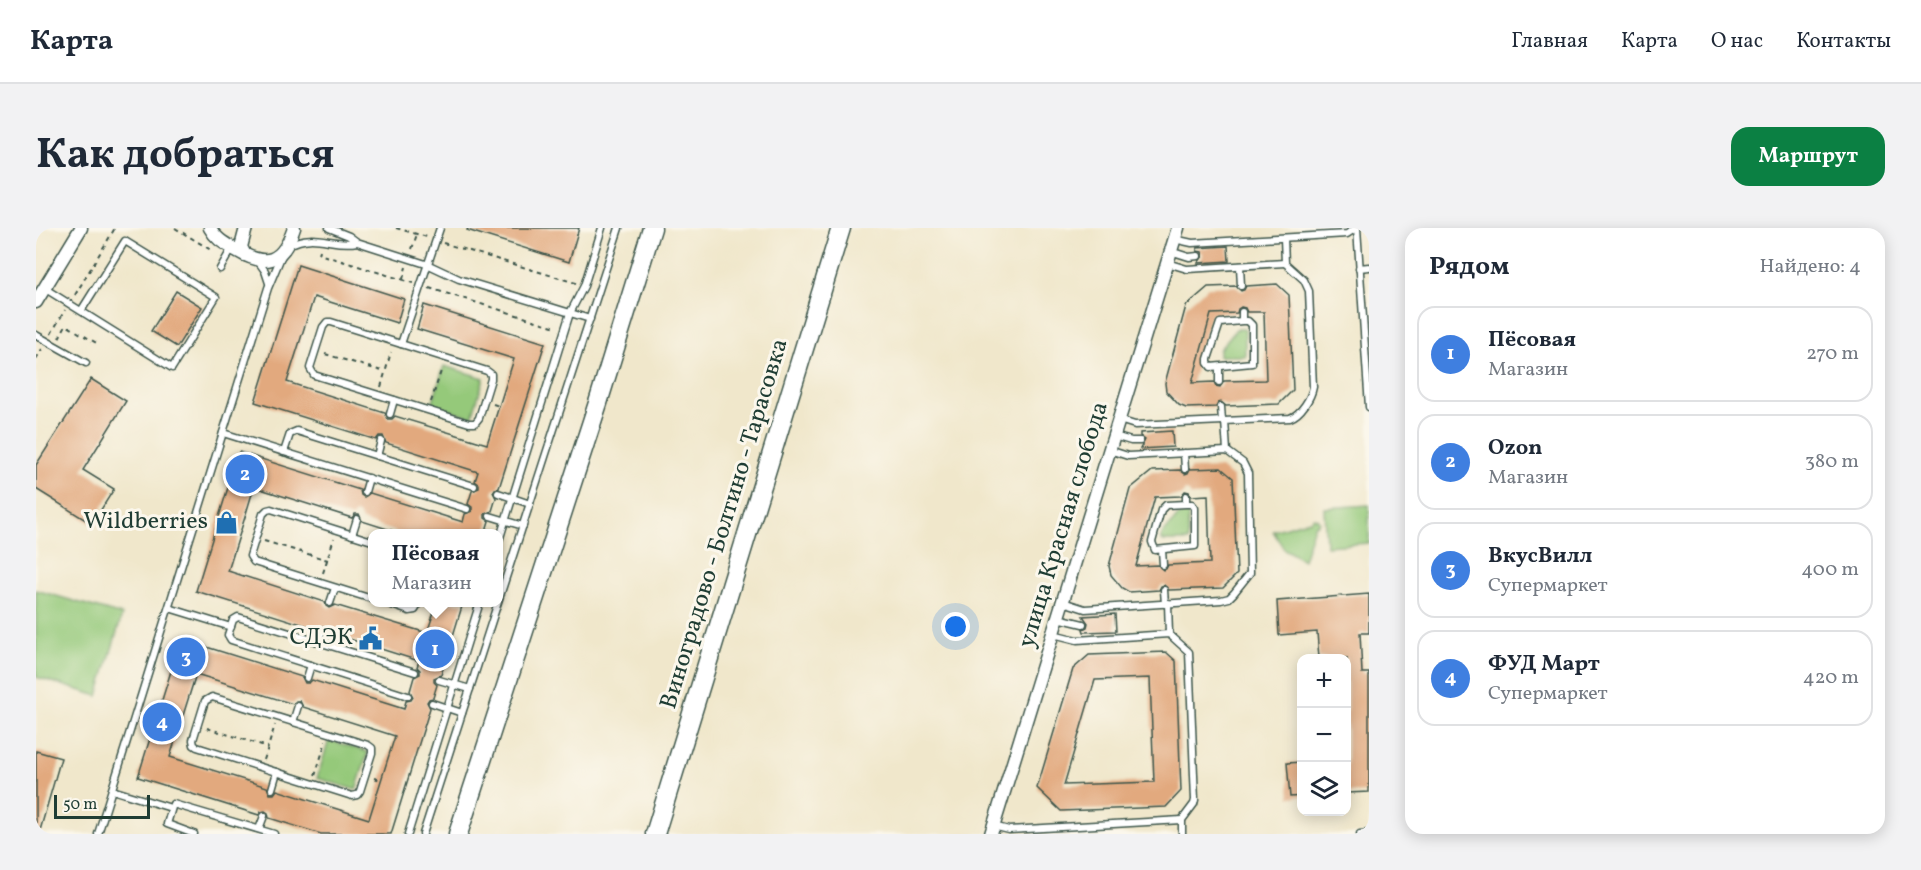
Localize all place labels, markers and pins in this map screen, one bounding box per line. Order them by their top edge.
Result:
pin: 2 [226,452,264,496]
place label: Wildberries [83,505,208,539]
shop icon: Wildberries [213,509,239,535]
place label: СДЭК [289,621,353,655]
public building icon: СДЭК [358,625,384,651]
pin: 1 [416,626,454,672]
pin: 3 [166,634,206,680]
pin: 4 [142,700,182,744]

